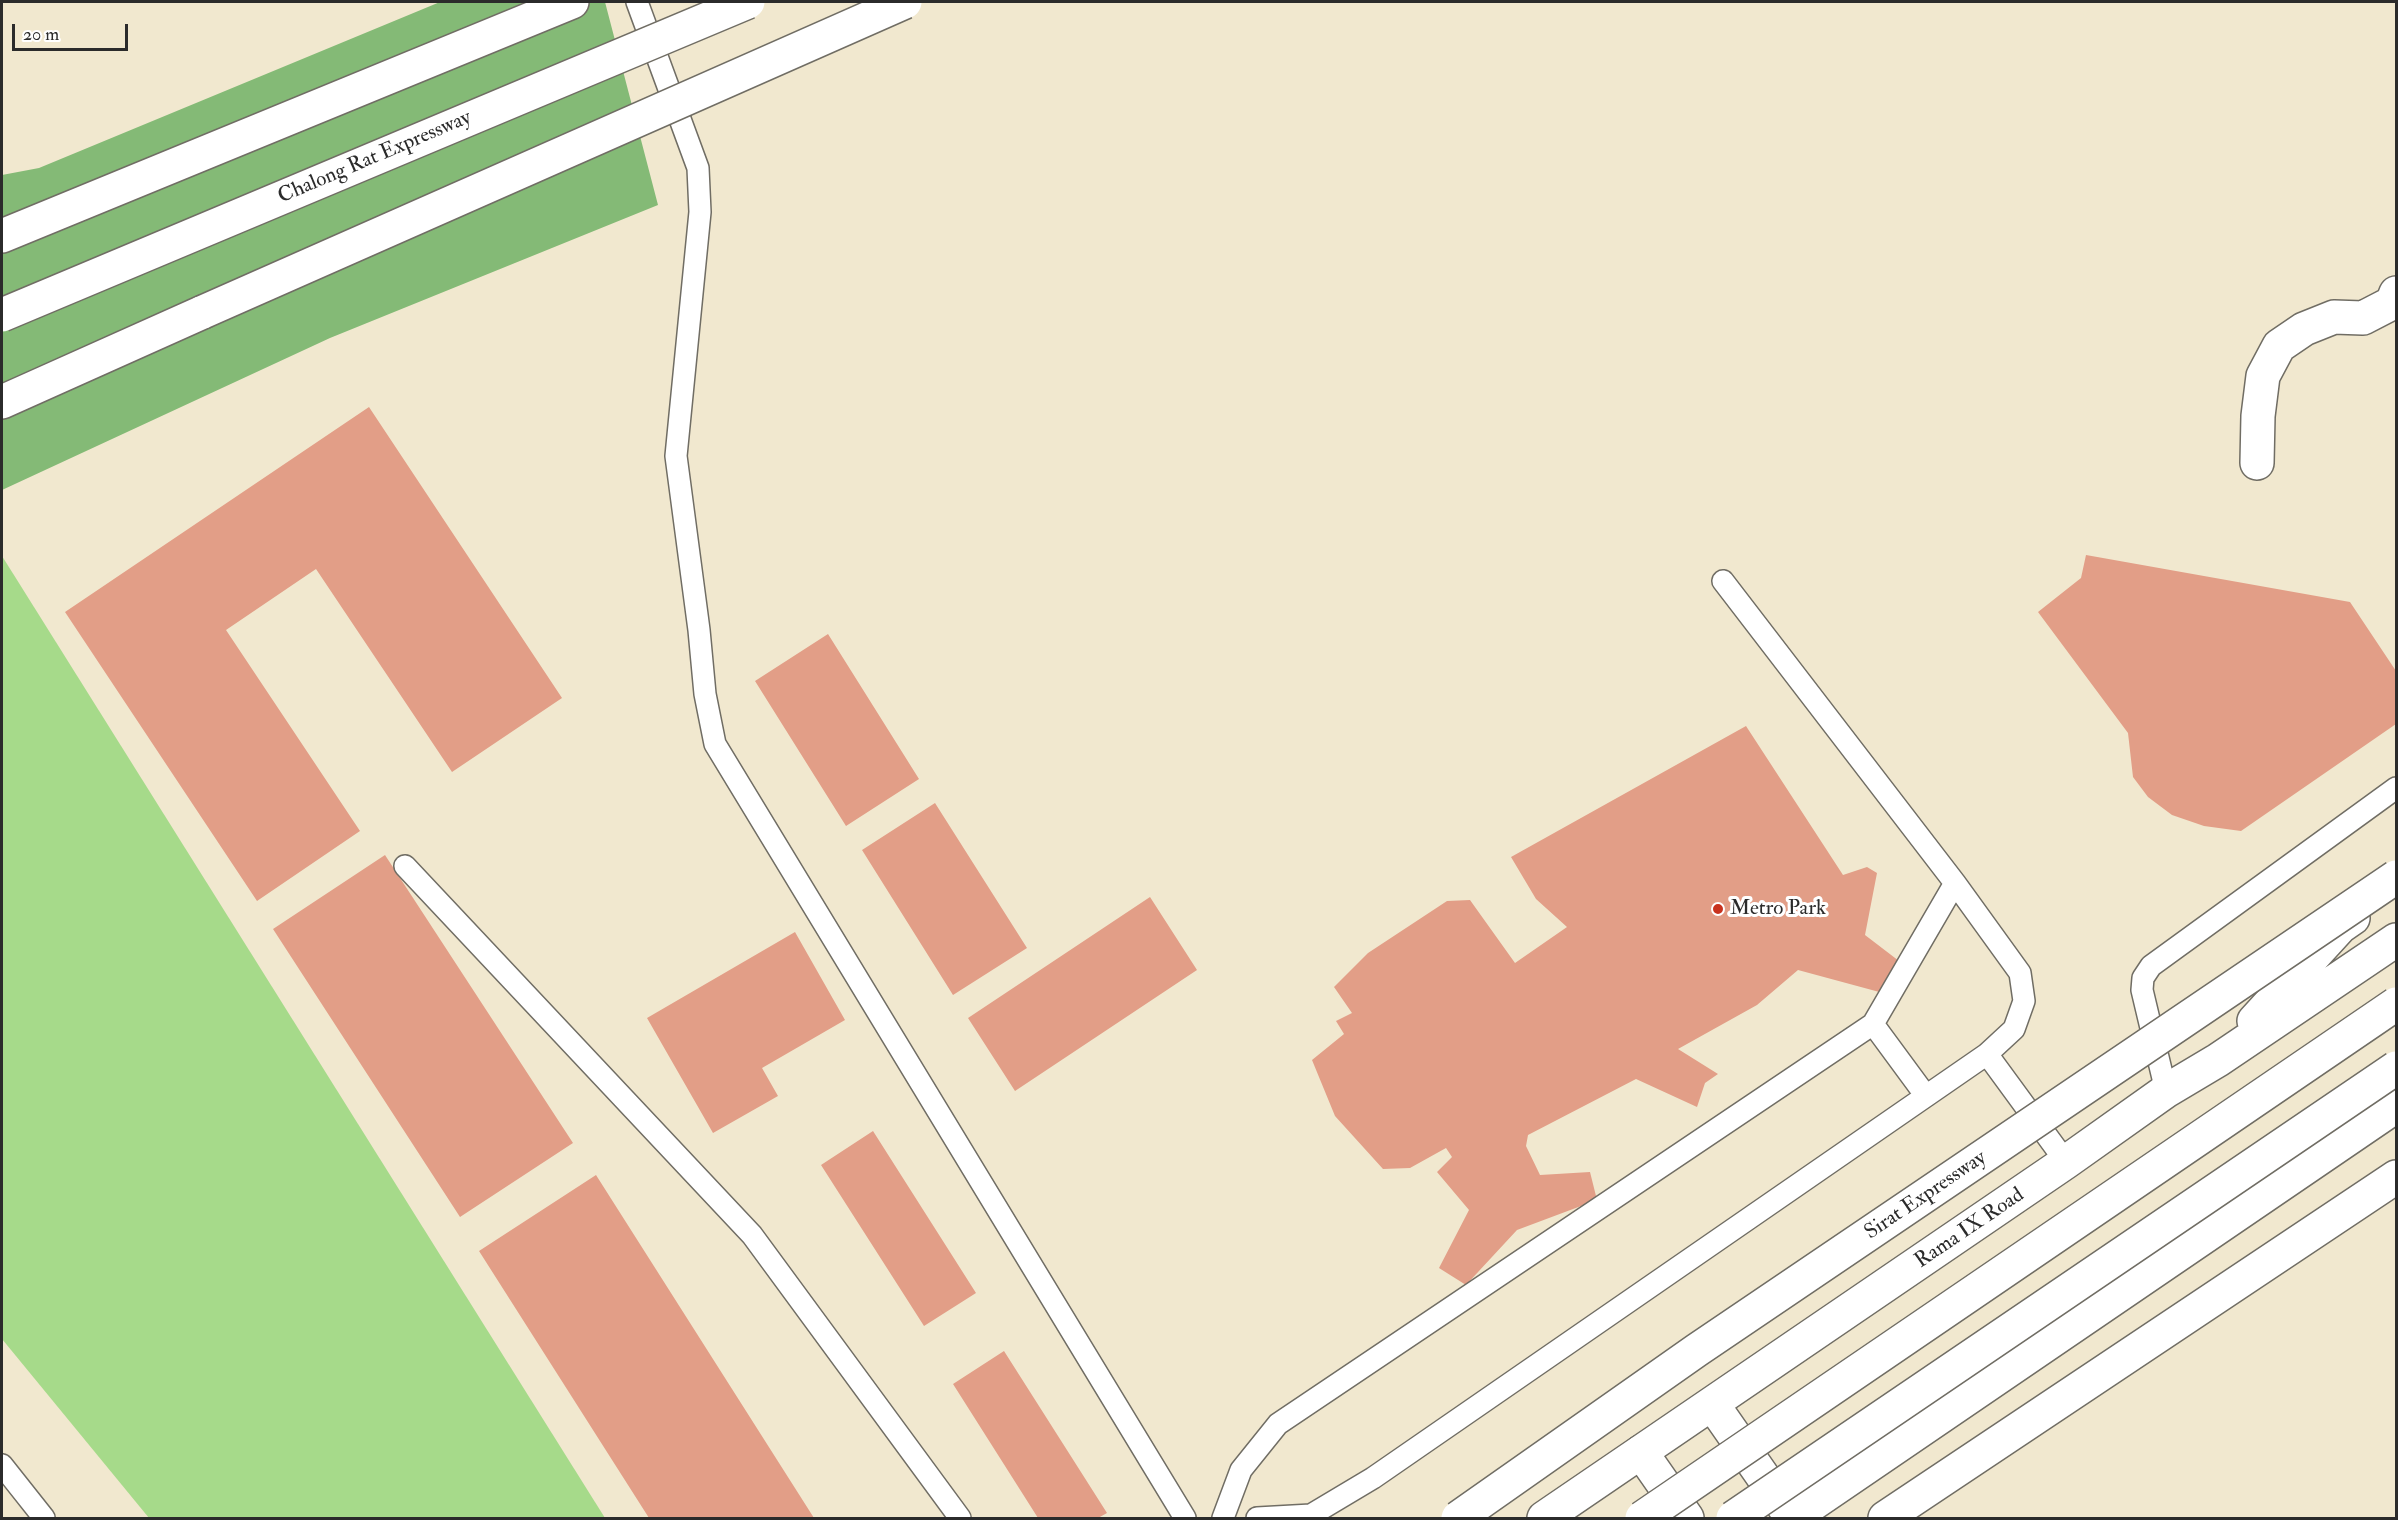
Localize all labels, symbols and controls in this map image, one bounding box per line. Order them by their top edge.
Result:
scale bar [15,12,130,50]
text: 20 m [23,23,59,46]
street label: Chalong Rat Expressway [275,106,475,210]
place label: Metro Park [1730,896,1826,922]
marker: Metro Park [1711,902,1725,916]
street label: Sirat Expressway [1860,1146,1992,1246]
street label: Rama IX Road [1911,1183,2029,1275]

